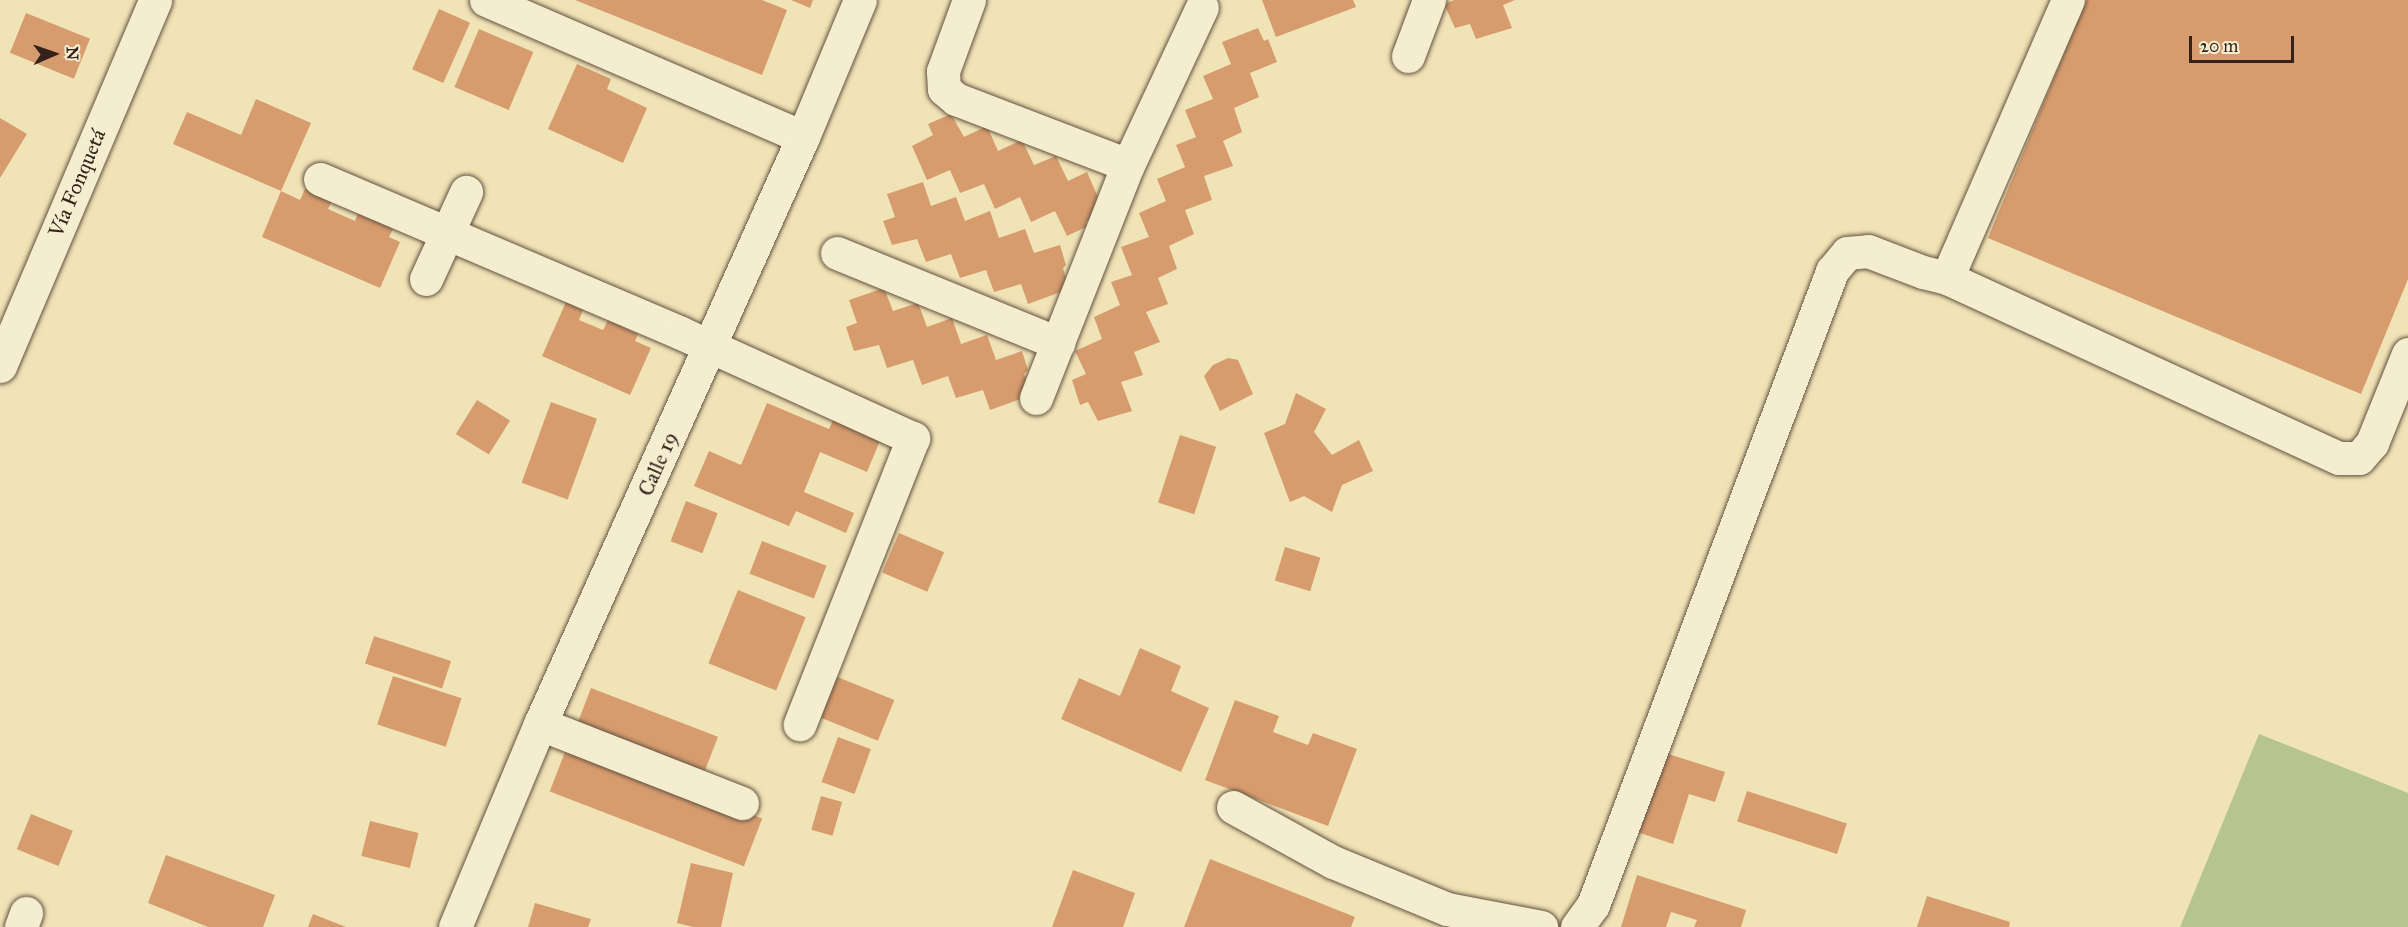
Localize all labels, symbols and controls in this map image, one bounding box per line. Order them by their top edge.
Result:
north arrow [24,24,84,84]
scale bar [2192,24,2297,62]
text: 20 m [2200,35,2238,57]
text: N [63,46,82,60]
street label: Vía Fonquetá [43,125,111,241]
street label: Calle 19 [633,428,683,500]

